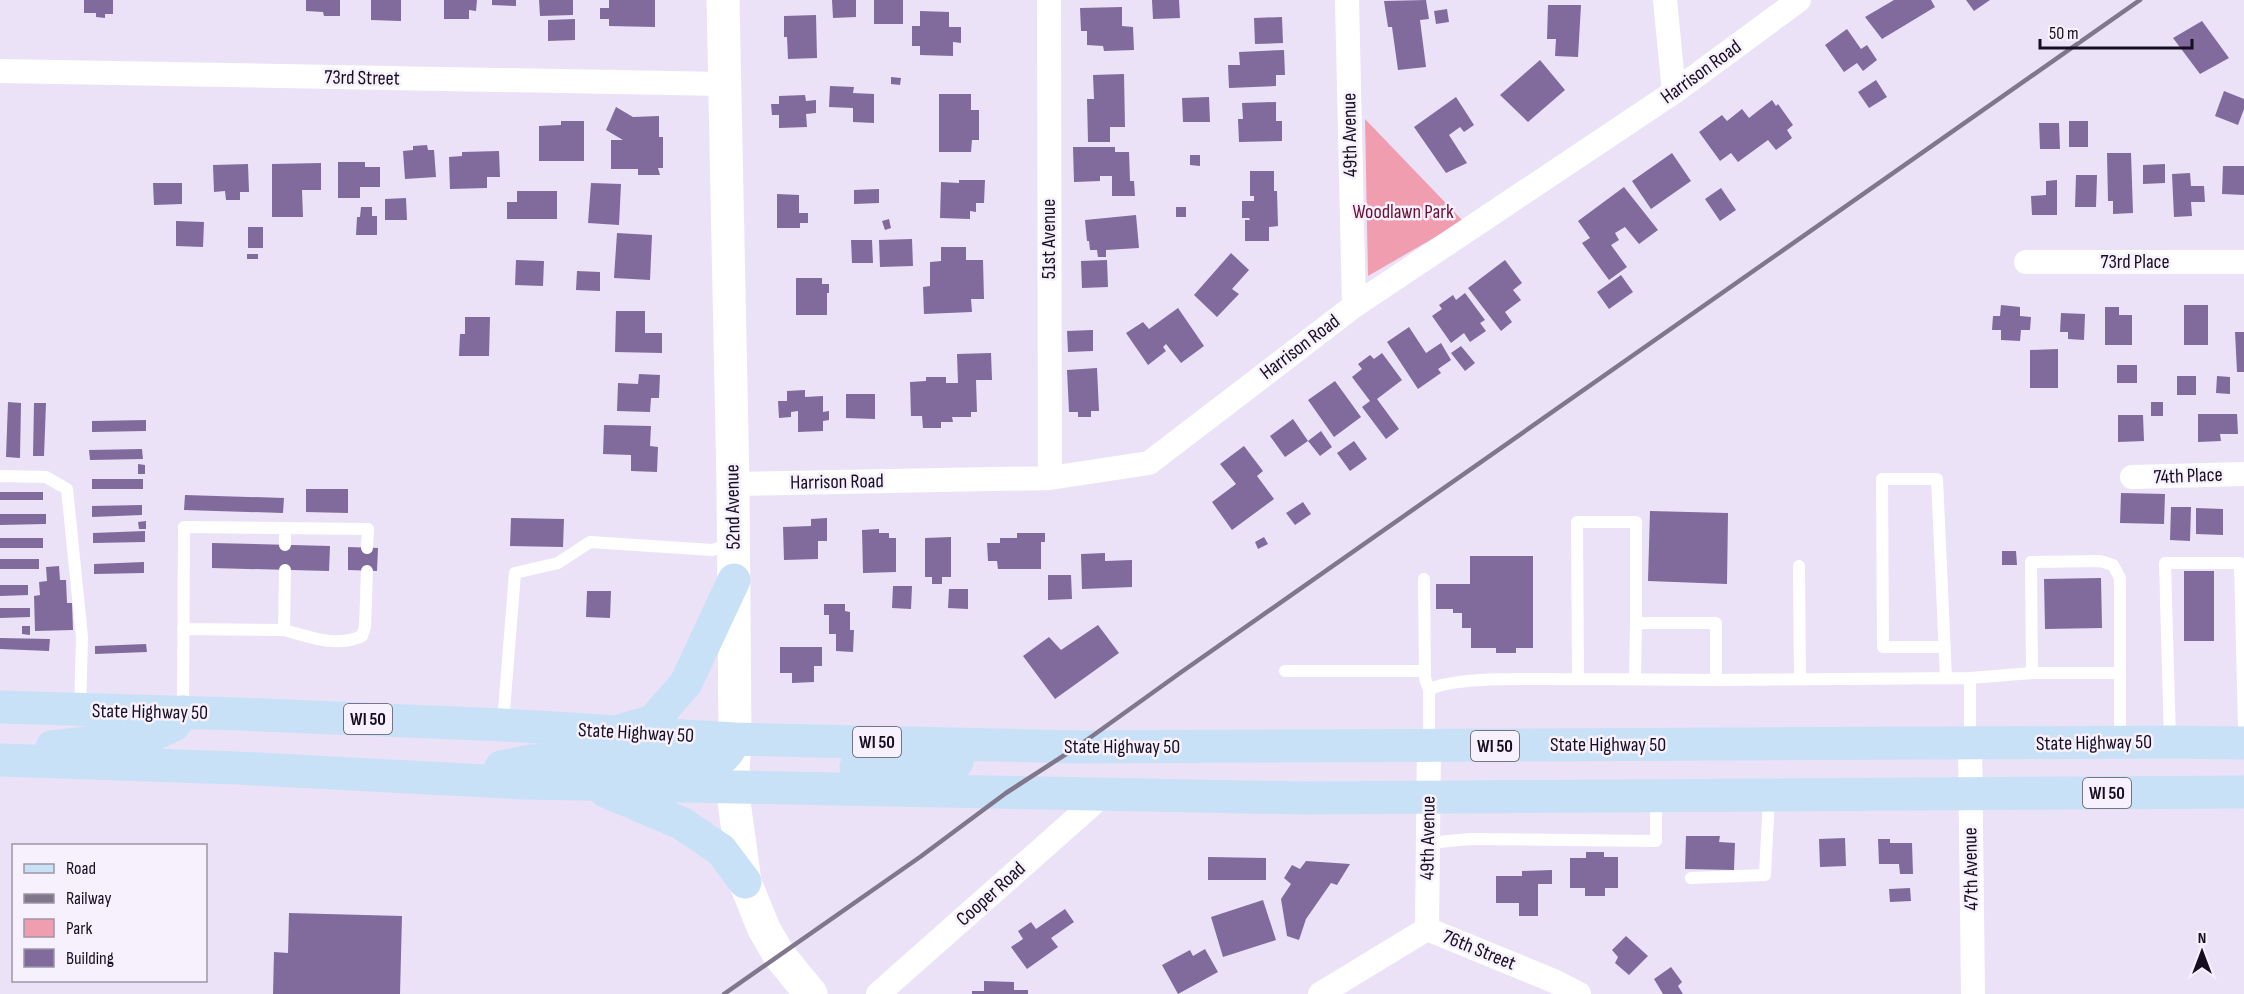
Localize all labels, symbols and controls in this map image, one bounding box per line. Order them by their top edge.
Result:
scale bar [2040,12,2192,50]
text: 50 m [2049,23,2079,44]
street label: Harrison Road [1656,35,1746,109]
street label: 73rd Street [324,65,400,91]
street label: 49th Avenue [1337,93,1363,177]
street label: 51st Avenue [1037,199,1061,279]
park label: Woodlawn Park [1352,200,1454,224]
street label: 73rd Place [2100,250,2170,274]
street label: Harrison Road [1255,309,1345,385]
street label: 74th Place [2153,463,2223,489]
street label: 52nd Avenue [720,464,746,550]
street label: Harrison Road [790,469,884,495]
street label: State Highway 50 [92,699,208,725]
road number: WI 50 [344,704,392,734]
street label: State Highway 50 [577,718,695,748]
road number: WI 50 [853,727,901,757]
street label: State Highway 50 [2036,730,2152,756]
road number: WI 50 [1471,731,1519,761]
street label: State Highway 50 [1550,733,1666,757]
street label: State Highway 50 [1064,735,1180,759]
road number: WI 50 [2083,778,2131,808]
street label: 49th Avenue [1415,796,1441,880]
street label: 47th Avenue [1958,827,1984,911]
legend [12,844,207,982]
street label: Cooper Road [952,857,1030,931]
text: Road [66,858,96,879]
text: Railway [66,888,111,909]
text: Park [66,918,92,939]
north arrow [2172,922,2232,982]
street label: 76th Street [1439,924,1519,976]
text: N [2198,929,2206,948]
text: Building [66,948,114,969]

